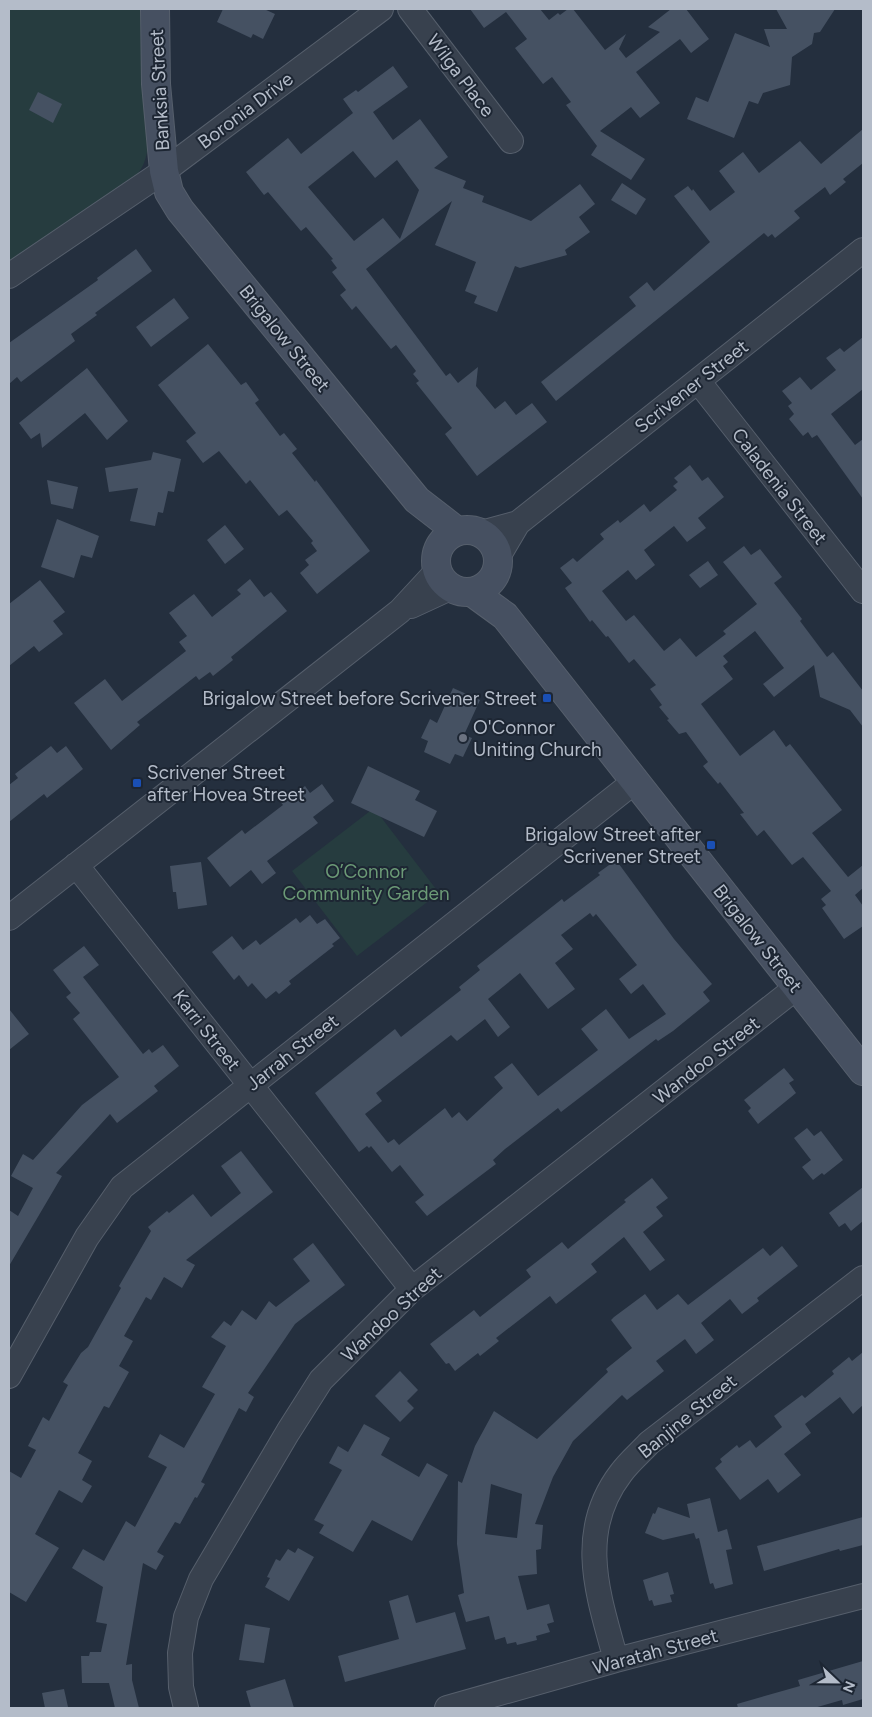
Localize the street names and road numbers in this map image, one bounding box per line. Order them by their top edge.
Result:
street label: Banksia Street [145,28,174,151]
street label: Wilga Place [422,29,499,121]
street label: Boronia Drive [193,67,298,154]
street label: Brigalow Street [234,280,335,396]
street label: Scrivener Street [630,335,753,438]
street label: Caladenia Street [727,424,832,549]
street label: Brigalow Street [708,880,807,997]
street label: Karri Street [168,985,245,1075]
street label: Jarrah Street [242,1009,343,1095]
street label: Wandoo Street [648,1012,764,1109]
street label: Wandoo Street [336,1262,446,1367]
street label: Banjine Street [633,1370,741,1463]
street label: Waratah Street [590,1624,720,1679]

